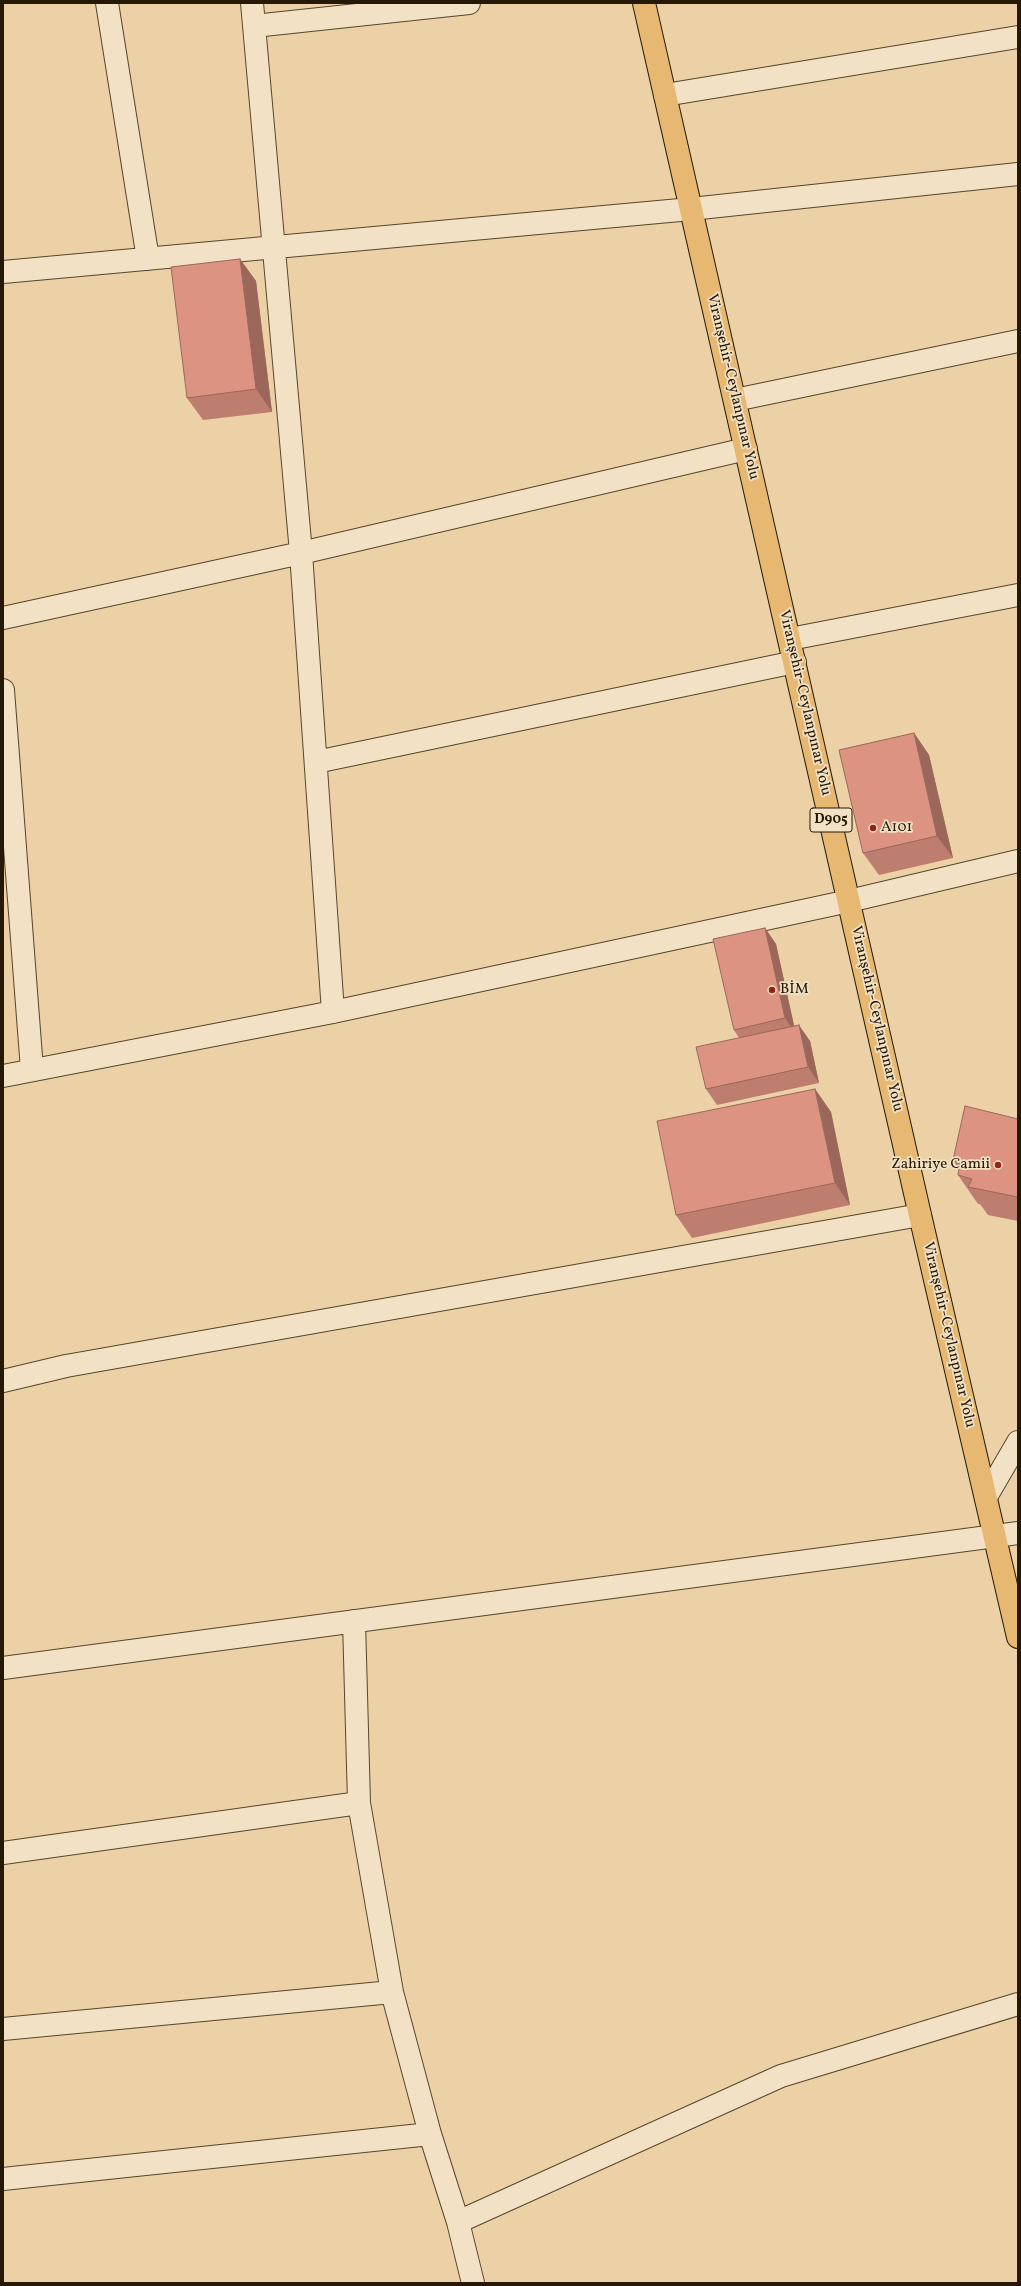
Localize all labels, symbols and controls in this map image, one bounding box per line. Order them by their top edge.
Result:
street label: Viranşehir-Ceylanpınar Yolu [702,292,762,482]
street label: Viranşehir-Ceylanpınar Yolu [774,608,834,798]
road number: D905 [810,808,852,832]
place label: A101 [881,819,912,837]
marker: A101 [868,823,878,833]
street label: Viranşehir-Ceylanpınar Yolu [846,924,906,1114]
place label: BİM [780,981,809,999]
marker: BİM [767,985,777,995]
place label: Zahiriye Camii [891,1156,990,1174]
marker: Zahiriye Camii [993,1160,1003,1170]
street label: Viranşehir-Ceylanpınar Yolu [918,1240,978,1430]

